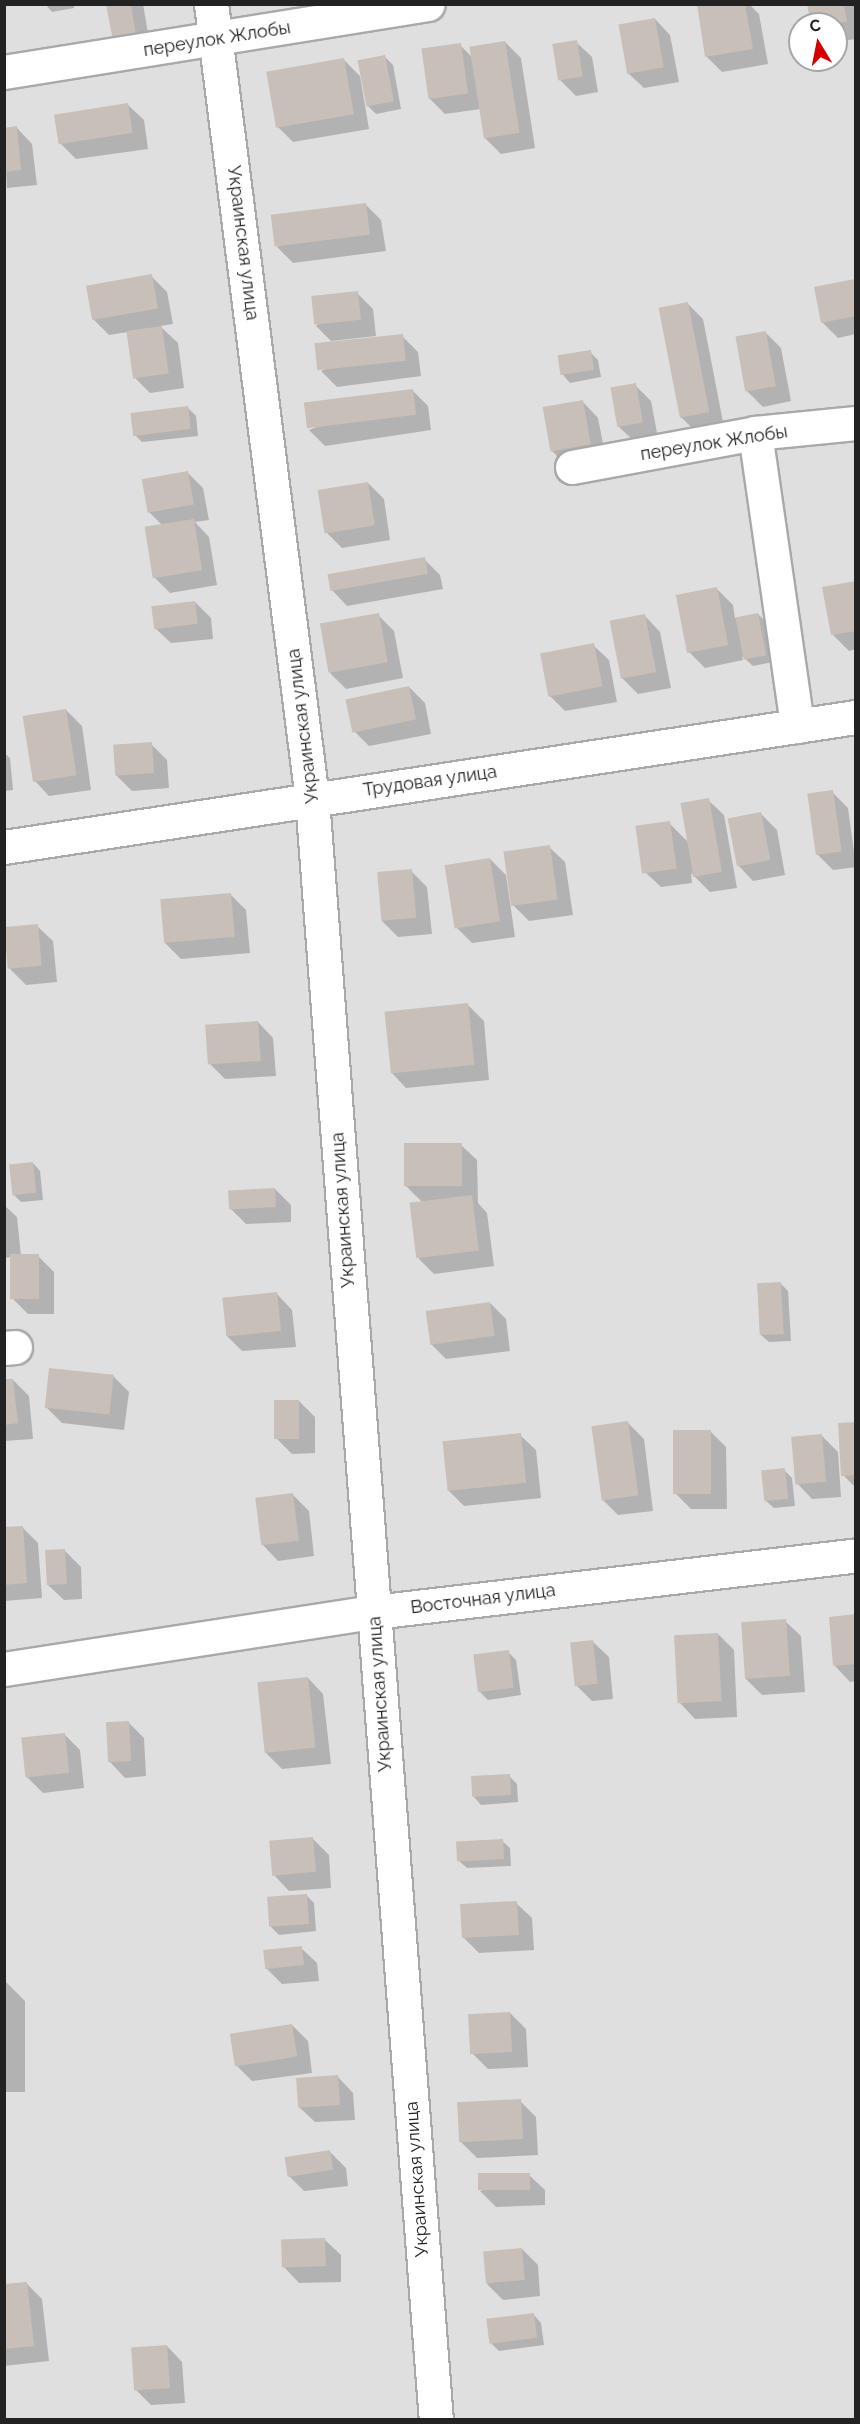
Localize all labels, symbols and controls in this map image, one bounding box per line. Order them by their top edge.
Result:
north arrow [788,12,848,72]
text: С [808,15,822,36]
street label: переулок Жлобы [142,17,292,61]
street label: Украинская улица [223,164,263,322]
street label: переулок Жлобы [639,421,789,465]
street label: Украинская улица [283,647,323,805]
street label: Трудовая улица [361,761,499,801]
street label: Украинская улица [327,1131,359,1289]
street label: Восточная улица [409,1579,557,1619]
street label: Украинская улица [364,1615,396,1773]
street label: Украинская улица [401,2100,433,2258]

